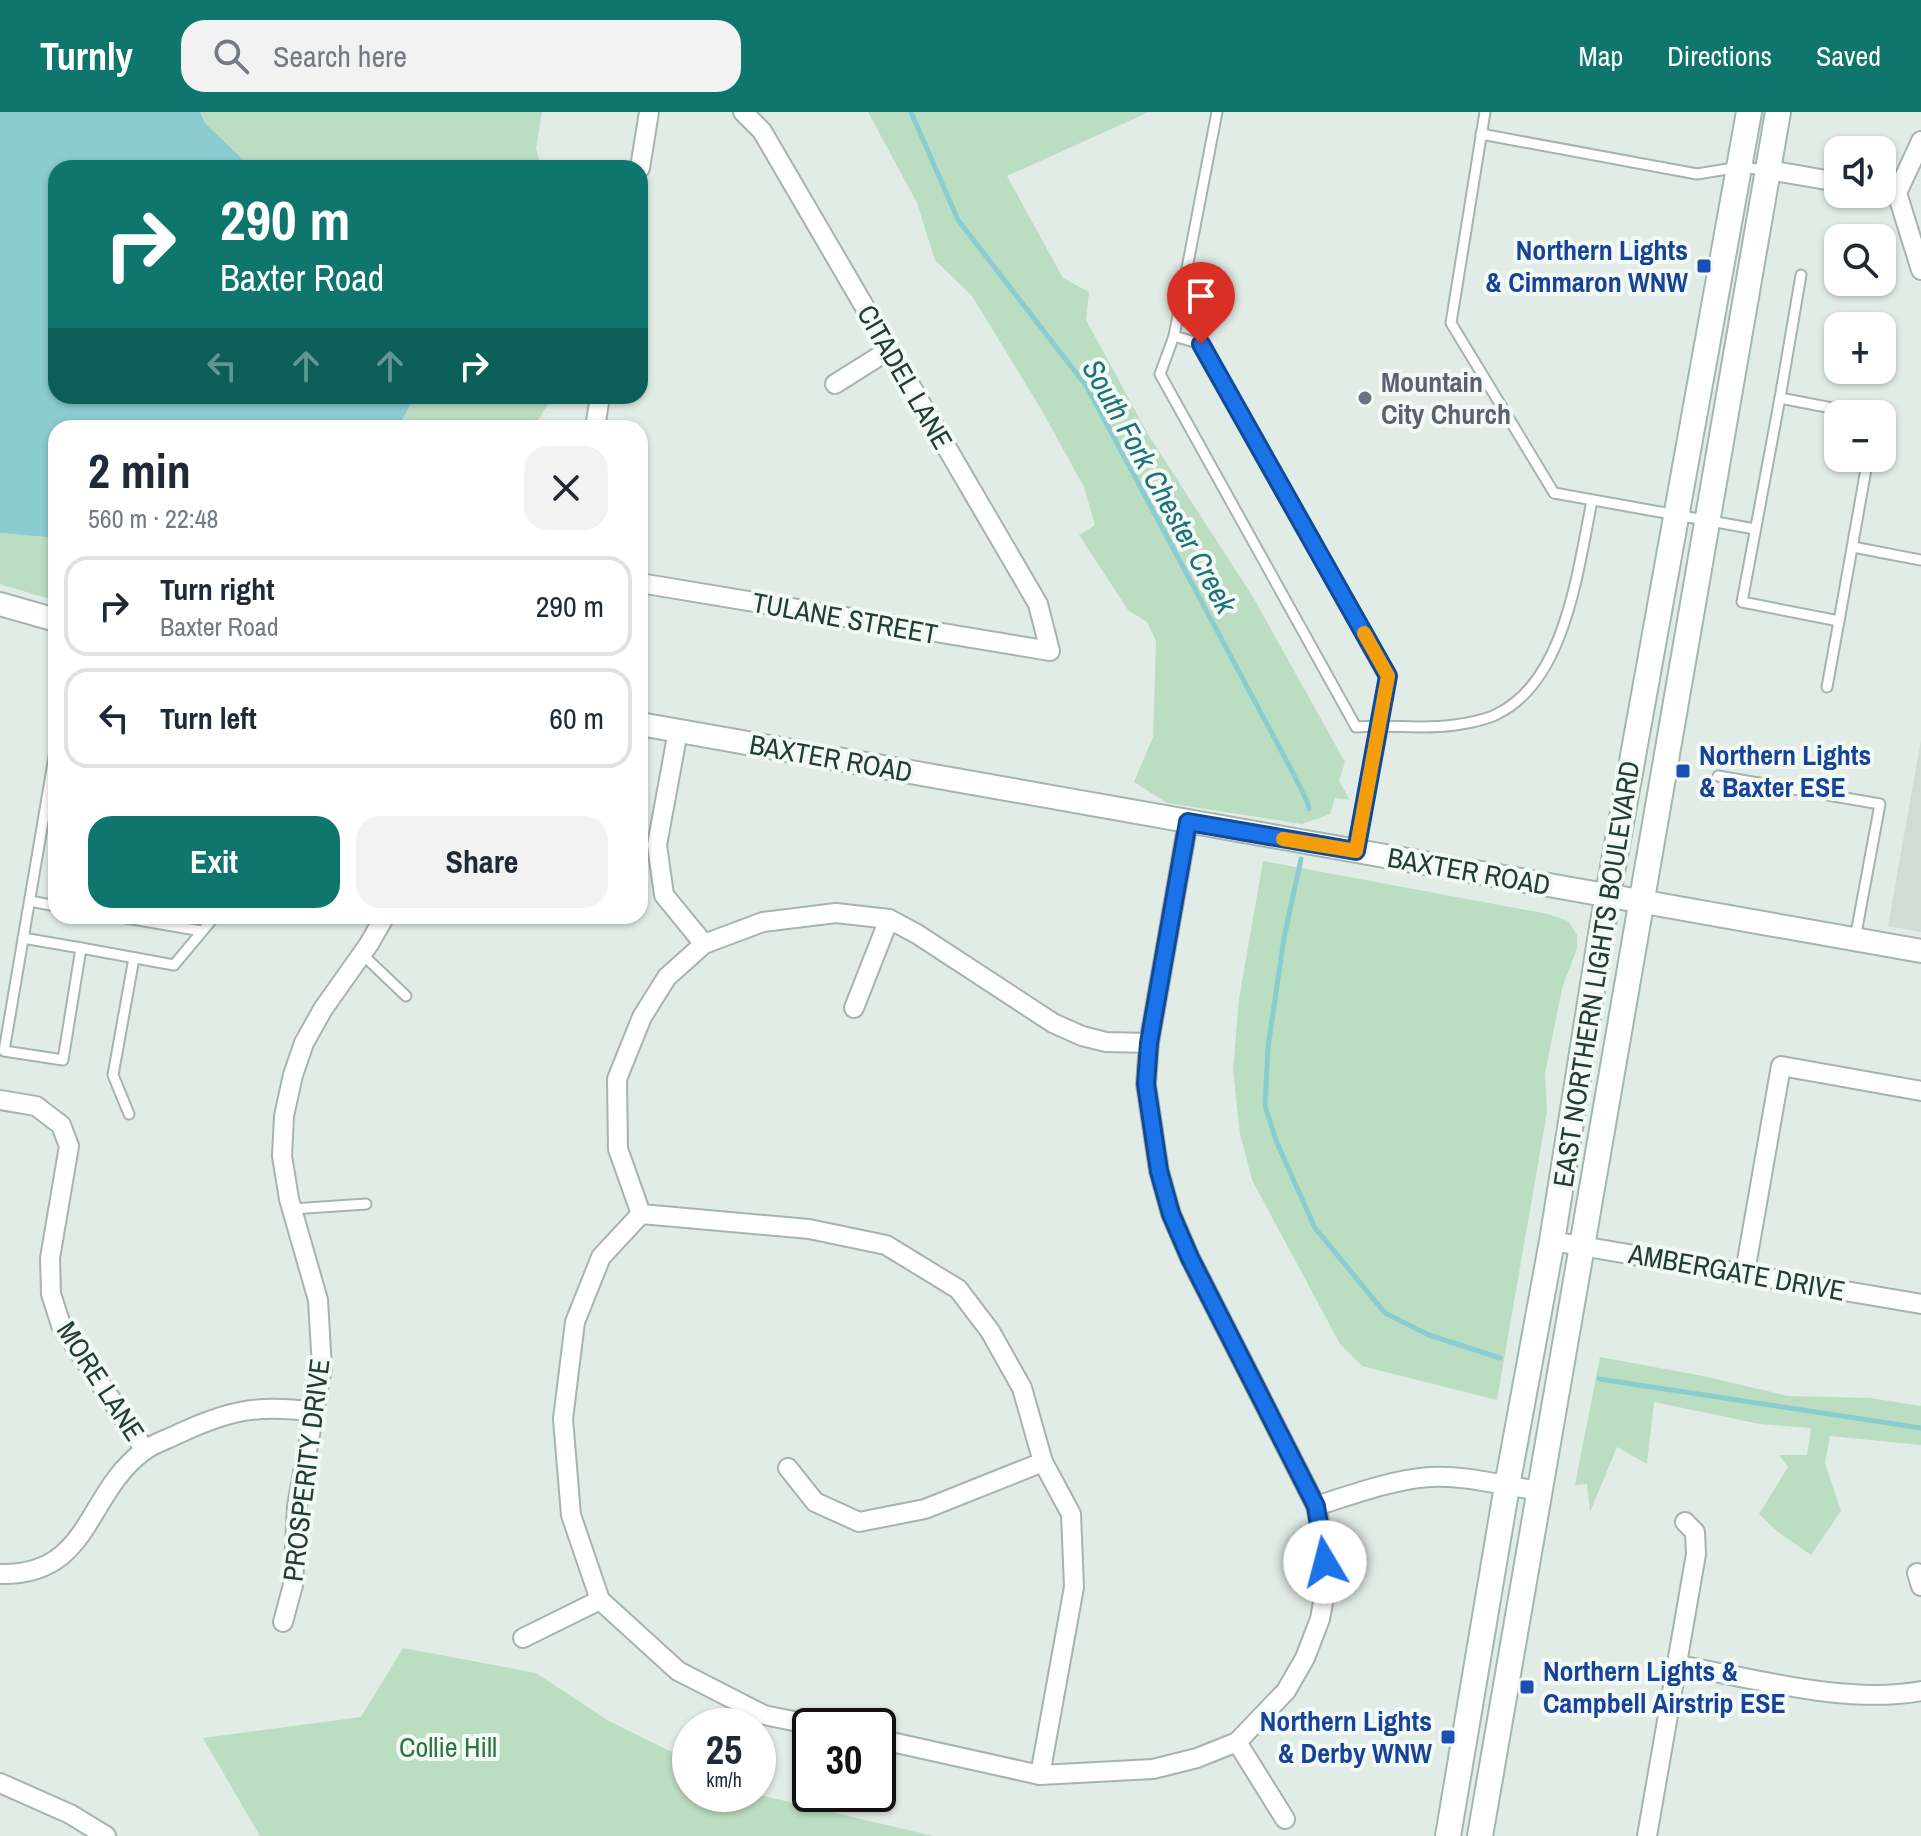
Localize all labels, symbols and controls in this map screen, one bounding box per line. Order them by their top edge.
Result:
search box [181,20,741,92]
text: Turnly [40,31,133,82]
icon: search [209,34,253,78]
text: Search here [273,36,407,76]
text: Map [1579,37,1623,75]
text: Directions [1667,37,1772,75]
text: Saved [1816,37,1881,75]
map controls [1824,136,1896,472]
button: sound [1824,136,1896,208]
text: 290 m [220,182,350,257]
icon: right [88,192,192,296]
button: search [1824,224,1896,296]
place label: Northern Lights & Cimmaron WNW [1485,231,1688,301]
text: Baxter Road [220,254,384,302]
marker: Northern Lights & Cimmaron WNW [1695,257,1713,275]
pin [1167,262,1235,344]
icon: arrive [1179,274,1223,318]
street label: CITADEL LANE [848,298,962,456]
button: + [1824,312,1896,384]
icon: left [200,344,244,388]
icon: ahead [284,344,328,388]
icon: ahead [368,344,412,388]
icon: right [452,344,496,388]
water label: South Fork Chester Creek [1073,352,1247,622]
place label: Mountain City Church [1381,363,1511,433]
marker: Mountain City Church [1356,389,1374,407]
button: − [1824,400,1896,472]
text: 2 min [88,438,191,503]
button: close [524,446,608,530]
text: 560 m · 22:48 [88,501,218,536]
text: Turn right [160,569,274,609]
street label: TULANE STREET [749,583,941,653]
icon: right [92,584,136,628]
text: 290 m [536,586,604,626]
text: Baxter Road [160,609,279,644]
icon: left [92,696,136,740]
text: Turn left [160,698,257,738]
text: 60 m [549,698,604,738]
street label: BAXTER ROAD [747,725,915,791]
place label: Northern Lights & Baxter ESE [1699,736,1871,806]
street label: EAST NORTHERN LIGHTS BOULEVARD [1543,758,1649,1190]
marker: Northern Lights & Baxter ESE [1674,762,1692,780]
button: Exit [88,816,340,908]
button: Share [356,816,608,908]
street label: BAXTER ROAD [1385,838,1553,904]
street label: AMBERGATE DRIVE [1625,1234,1848,1310]
street label: MORE LANE [48,1314,154,1448]
street label: PROSPERITY DRIVE [273,1356,339,1584]
position arrow [1283,1520,1367,1604]
place label: Northern Lights & Campbell Airstrip ESE [1543,1652,1786,1722]
marker: Northern Lights & Campbell Airstrip ESE [1518,1678,1536,1696]
place label: Northern Lights & Derby WNW [1260,1702,1432,1772]
speed limit sign: 30 [792,1708,896,1812]
text: 25 [706,1723,742,1776]
park label: Collie Hill [399,1728,497,1766]
marker: Northern Lights & Derby WNW [1439,1728,1457,1746]
text: km/h [706,1766,742,1793]

